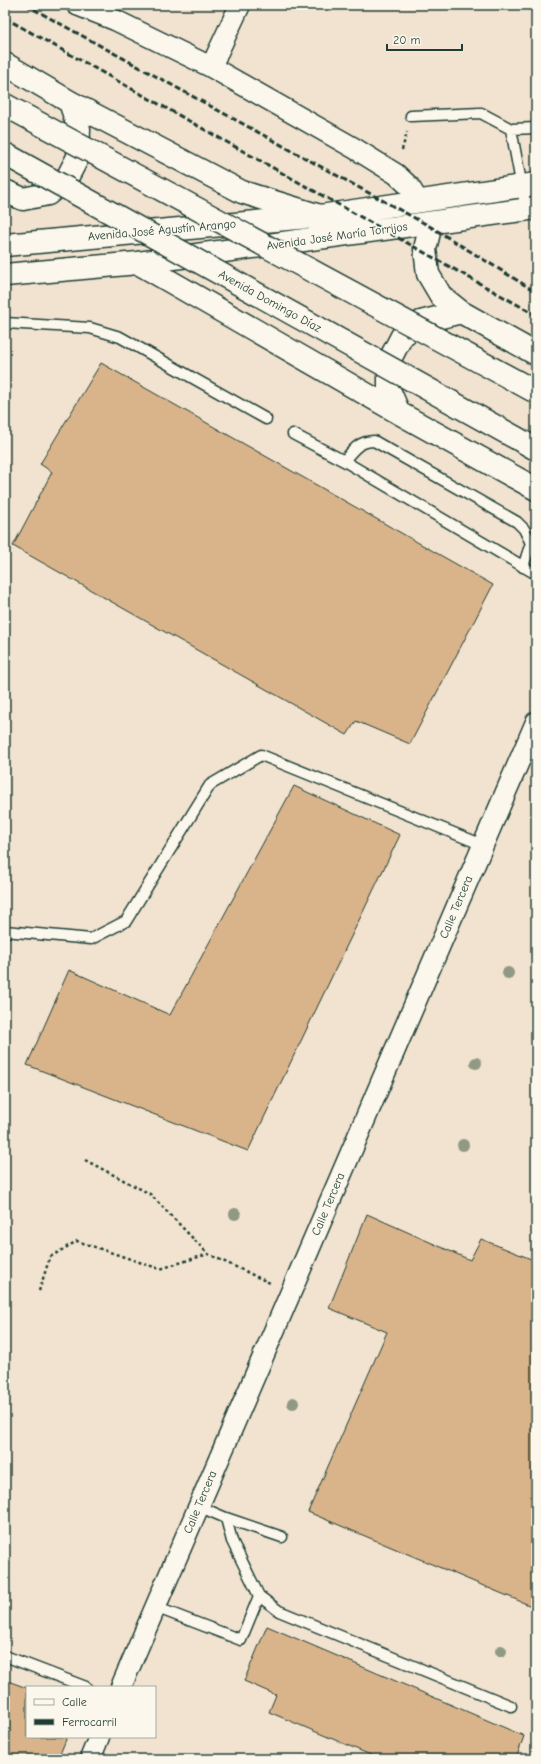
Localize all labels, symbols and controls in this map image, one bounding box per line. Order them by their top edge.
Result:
scale bar [387,26,462,52]
text: 20 m [393,33,421,47]
street label: Avenida José Agustín Arango [87,217,237,243]
street label: Avenida José María Torrijos [266,219,408,253]
street label: Avenida Domingo Díaz [216,267,324,335]
street label: Calle Tercera [436,873,476,941]
street label: Calle Tercera [308,1170,348,1238]
street label: Calle Tercera [180,1468,220,1536]
legend [26,1686,156,1738]
text: Calle [62,1695,87,1709]
text: Ferrocarril [62,1715,117,1729]

